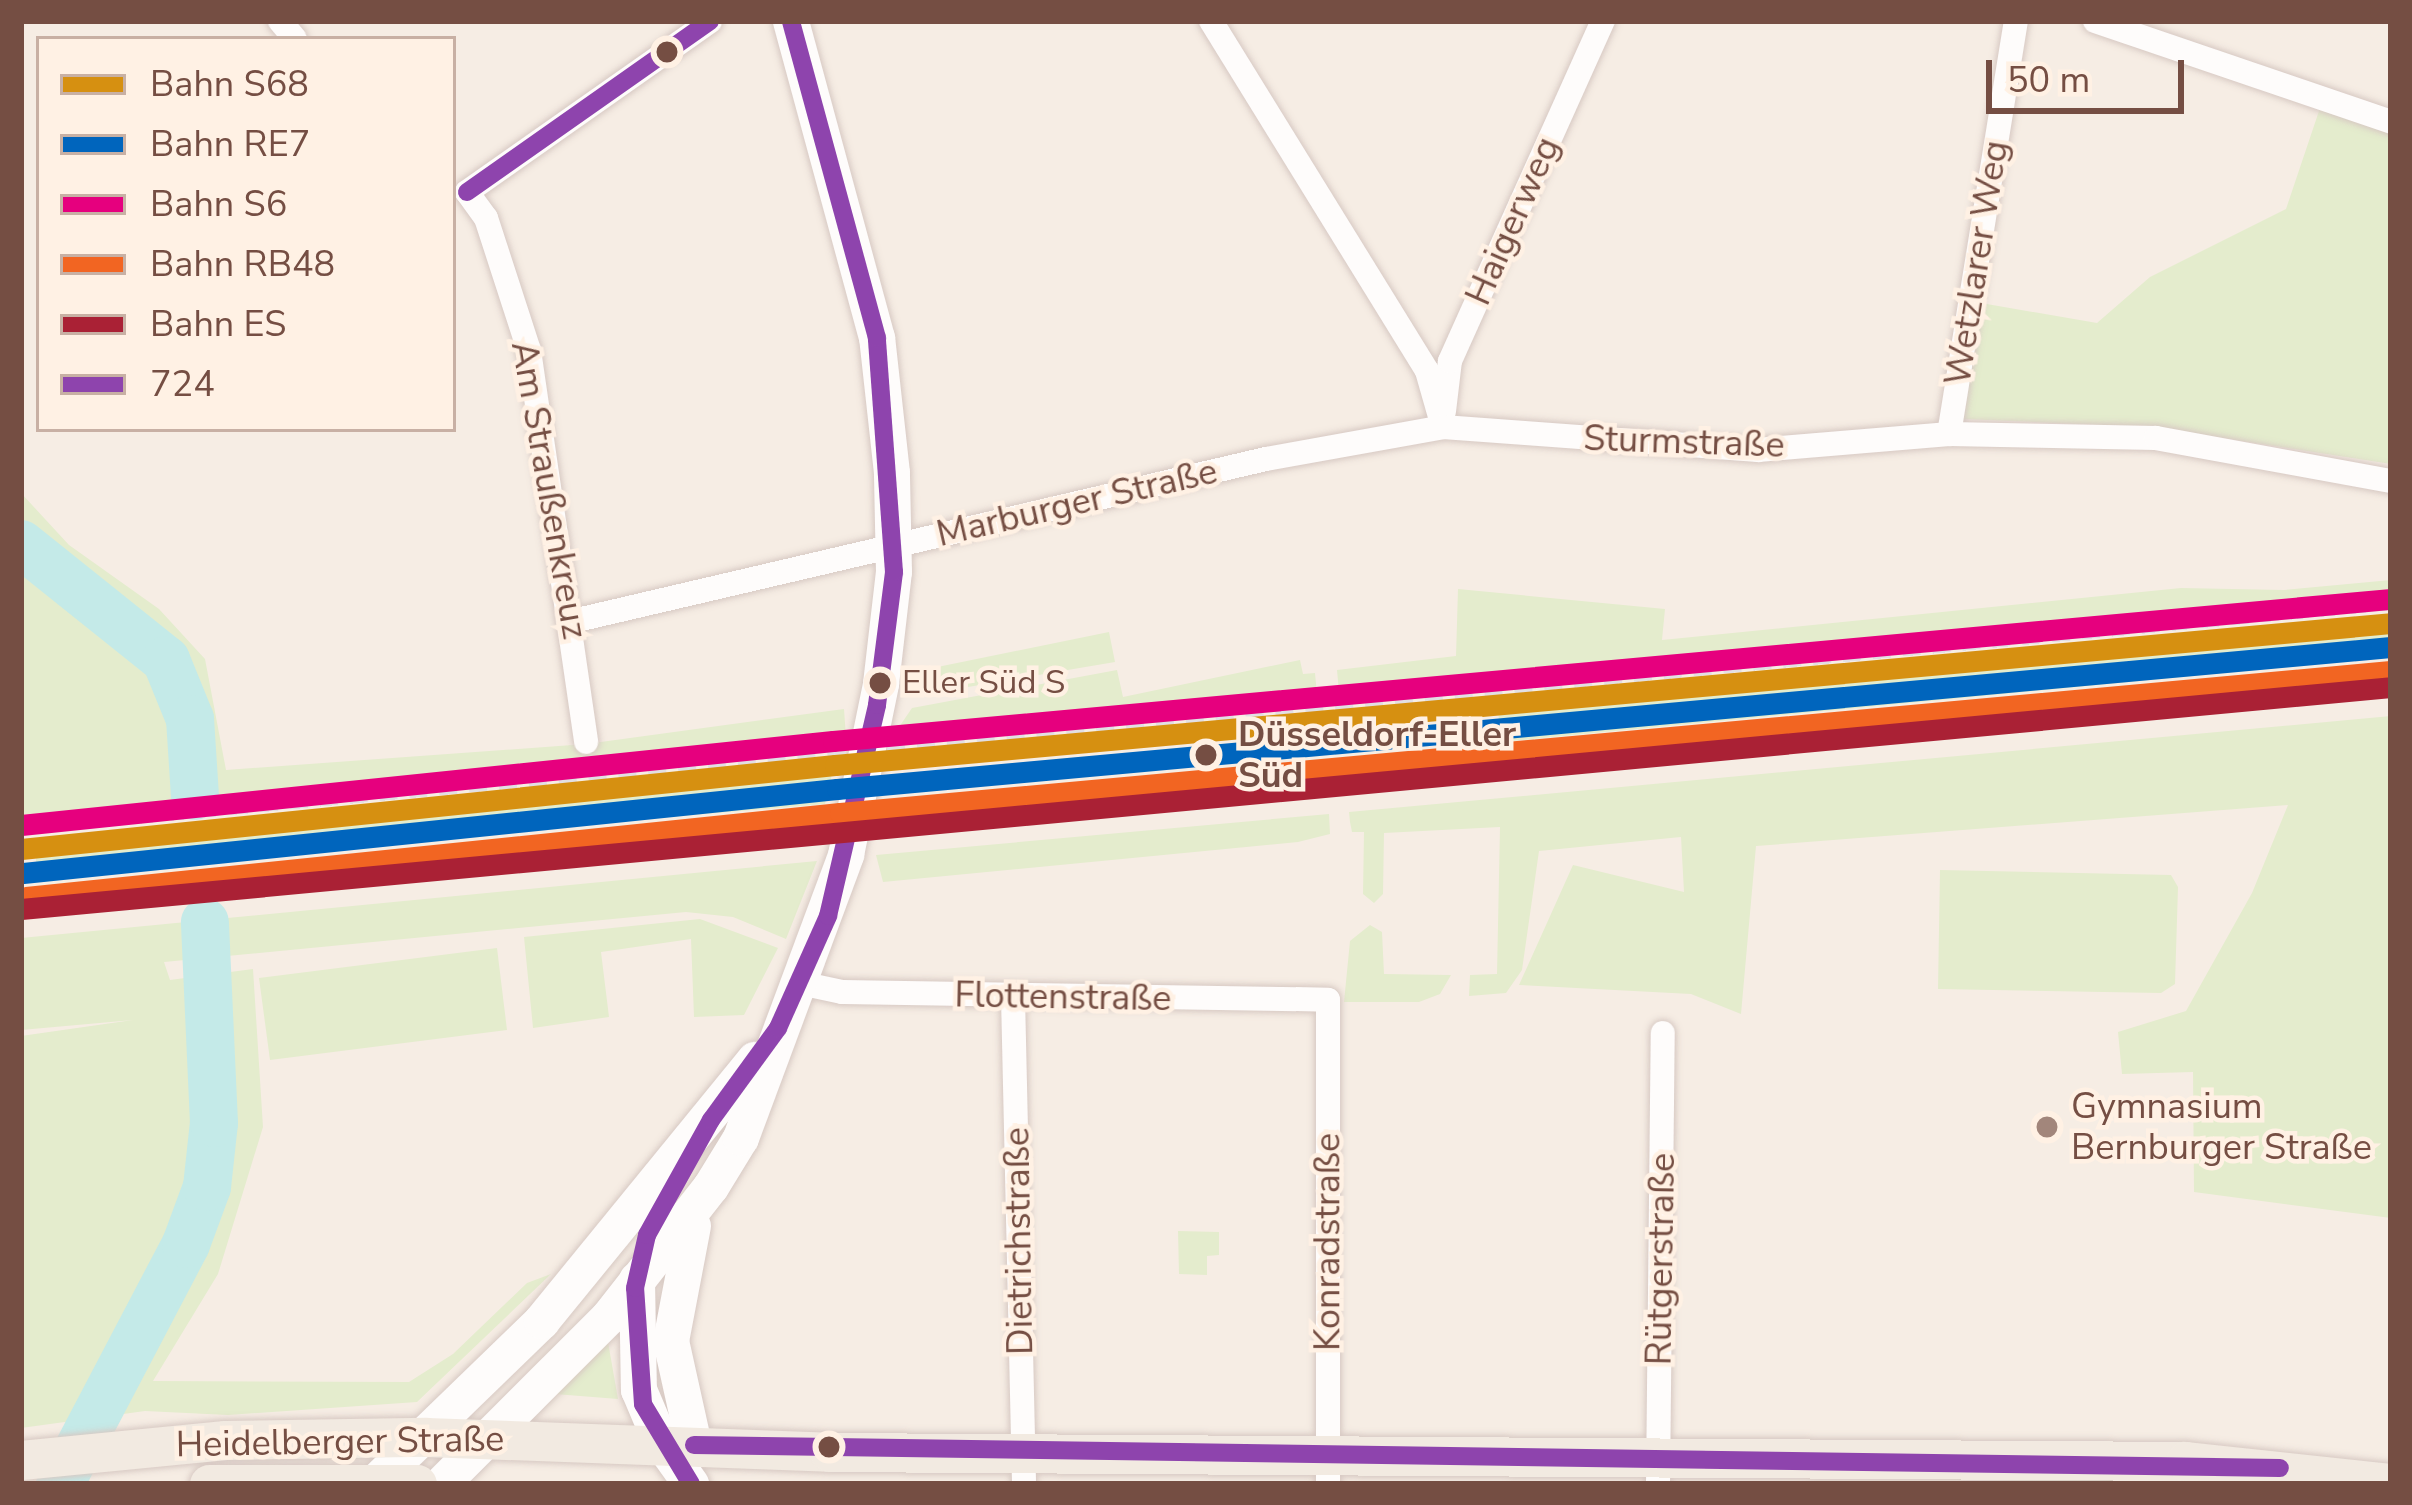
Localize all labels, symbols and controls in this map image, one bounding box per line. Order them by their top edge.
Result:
legend [36,36,456,432]
scale bar [1992,36,2190,110]
unlabelled marker [656,41,678,63]
text: 50 m [2007,56,2090,105]
text: Bahn S68 [150,60,309,109]
text: Bahn RE7 [150,120,310,169]
street label: Haigerweg [1457,130,1569,312]
street label: Wetzlarer Weg [1936,137,2018,389]
text: Bahn S6 [150,180,287,229]
text: Bahn RB48 [150,240,335,289]
text: Bahn ES [150,300,286,349]
street label: Am Straußenkreuz [502,338,596,642]
text: 724 [150,360,215,409]
street label: Sturmstraße [1583,417,1785,467]
street label: Marburger Straße [932,450,1222,556]
place label: Eller Süd S [902,663,1065,703]
marker: Eller Süd S [869,672,891,694]
place label: Düsseldorf-Eller Süd [1238,712,1516,797]
marker: Düsseldorf-Eller Süd [1185,734,1227,776]
street label: Flottenstraße [954,974,1172,1020]
place label: Gymnasium Bernburger Straße [2071,1084,2372,1169]
marker: Gymnasium Bernburger Straße [2034,1114,2060,1140]
street label: Dietrichstraße [995,1127,1043,1355]
street label: Konradstraße [1306,1133,1350,1351]
street label: Rütgerstraße [1638,1152,1684,1366]
street label: Heidelberger Straße [175,1418,505,1466]
unlabelled marker [818,1436,840,1458]

